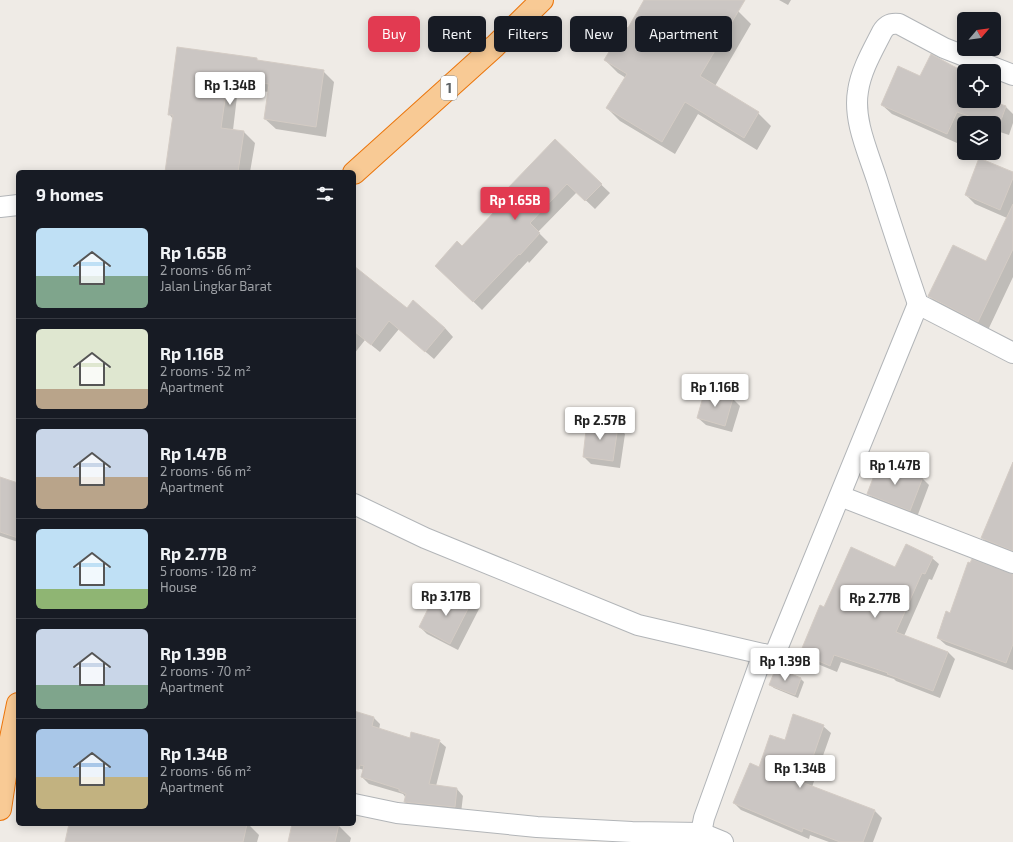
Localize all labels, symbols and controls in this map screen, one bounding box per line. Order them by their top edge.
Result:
north arrow [957,12,1001,56]
map controls [957,12,1001,160]
chip: Buy [368,16,420,52]
chip: Rent [428,16,486,52]
chip: Filters [494,16,562,52]
chip: New [570,16,627,52]
chip: Apartment [635,16,732,52]
button: locate [957,64,1001,108]
pin: Rp 1.34B [189,72,271,106]
road number: 1 [441,76,457,100]
text: Rp 1.34B [204,77,256,93]
button: layers [957,116,1001,160]
icon: filters [314,183,336,205]
text: 9 homes [36,184,104,204]
pin: Rp 1.65B [474,187,556,221]
text: Rp 1.65B [490,192,540,208]
text: Rp 1.65B [160,242,227,262]
icon: home [68,244,116,292]
text: 2 rooms · 66 m² [160,262,251,278]
text: Jalan Lingkar Barat [160,278,272,294]
text: Rp 1.16B [160,343,224,363]
icon: home [68,345,116,393]
text: 2 rooms · 52 m² [160,363,251,379]
pin: Rp 1.16B [674,374,756,408]
text: Apartment [160,379,224,395]
text: Rp 1.16B [691,379,739,395]
pin: Rp 2.57B [559,407,641,441]
text: Rp 2.57B [574,412,626,428]
text: Rp 1.47B [160,443,227,463]
icon: home [68,445,116,493]
pin: Rp 1.47B [854,452,936,486]
text: Rp 1.47B [869,457,921,473]
text: 2 rooms · 66 m² [160,463,251,479]
text: Apartment [160,479,224,495]
text: Rp 2.77B [160,543,227,563]
icon: home [68,545,116,593]
text: 5 rooms · 128 m² [160,563,257,579]
text: House [160,579,197,595]
pin: Rp 3.17B [405,583,487,617]
pin: Rp 2.77B [834,585,916,619]
text: Rp 3.17B [421,588,471,604]
text: Rp 2.77B [849,590,901,606]
text: Rp 1.39B [160,643,227,663]
icon: home [68,645,116,693]
pin: Rp 1.39B [744,648,826,682]
text: Rp 1.39B [759,653,811,669]
text: 2 rooms · 70 m² [160,663,251,679]
text: Apartment [160,679,224,695]
text: Rp 1.34B [160,743,228,763]
icon: home [68,745,116,793]
pin: Rp 1.34B [759,755,841,789]
text: Rp 1.34B [774,760,826,776]
text: 2 rooms · 66 m² [160,763,251,779]
text: Apartment [160,779,224,795]

